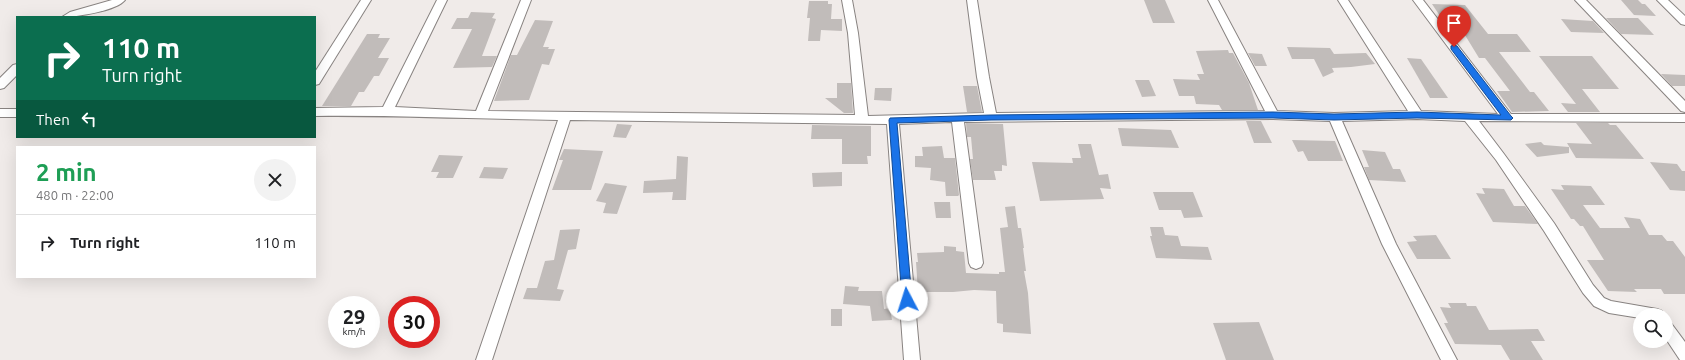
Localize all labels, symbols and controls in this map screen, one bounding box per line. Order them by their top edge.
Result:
pin [1437,6,1471,47]
icon: arrive [1443,12,1465,34]
icon: right [36,32,88,84]
text: 110 m [102,32,180,63]
text: Turn right [102,65,182,85]
icon: left [78,108,100,130]
text: Then [36,111,70,128]
text: 2 min [36,159,97,186]
button: close [254,159,296,201]
text: 480 m · 22:00 [36,188,114,202]
icon: right [36,232,58,254]
text: Turn right [70,234,140,251]
text: 110 m [254,234,296,251]
position arrow [886,279,928,321]
speed limit sign: 30 [388,296,440,348]
text: 29 [343,305,365,328]
map controls [1633,308,1673,348]
button: search [1633,308,1673,348]
text: km/h [342,326,366,337]

